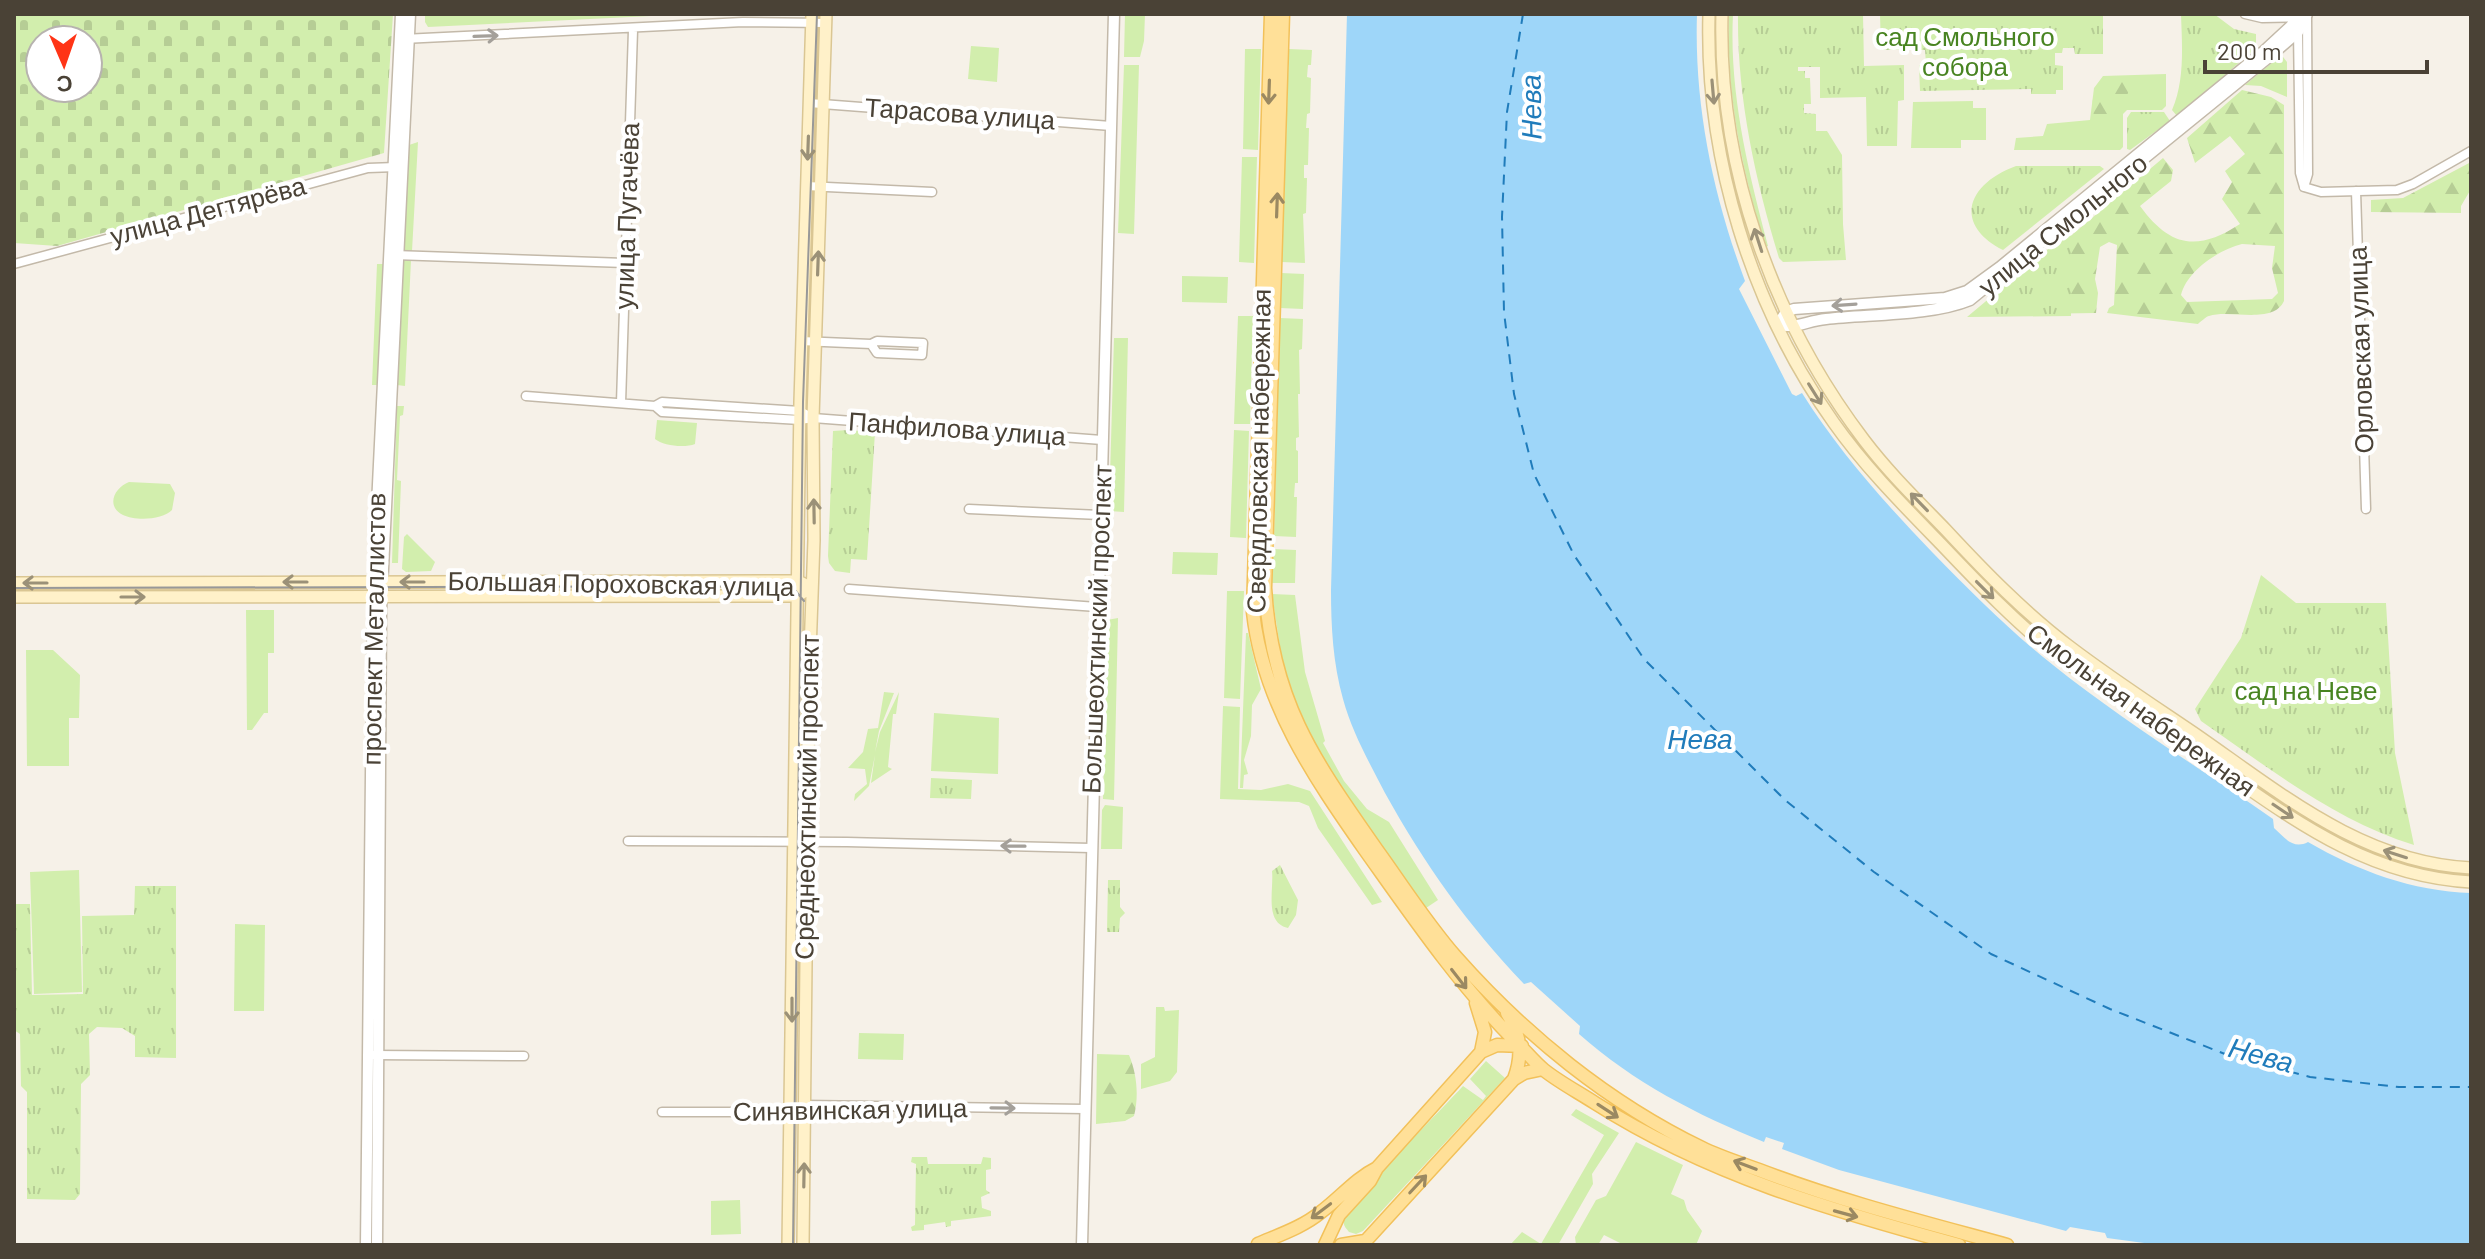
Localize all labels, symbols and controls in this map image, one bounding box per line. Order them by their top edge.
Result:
park label: сад Смольного собора [1875,20,2055,81]
north arrow [24,24,104,104]
scale bar [2205,24,2427,74]
one-way arrow [472,28,499,43]
text: 200 m [2217,36,2282,65]
text: С [56,72,73,98]
water label: Нева [1512,74,1548,140]
one-way arrow [1261,78,1276,105]
one-way arrow [1705,78,1720,105]
street label: Тарасова улица [864,90,1057,135]
street label: улица Пугачёва [607,121,644,310]
one-way arrow [800,134,815,161]
street label: улица Смольного [1971,146,2153,301]
street label: улица Дегтярёва [106,168,309,251]
one-way arrow [1270,192,1285,219]
one-way arrow [1749,227,1764,252]
street label: Орловская улица [2340,245,2379,454]
one-way arrow [810,250,825,277]
street label: Свердловская набережная [1239,288,1276,614]
one-way arrow [1832,298,1858,313]
one-way arrow [1807,382,1823,405]
street label: Панфилова улица [847,404,1067,451]
street label: Большеохтинский проспект [1074,464,1117,794]
street label: проспект Металлистов [355,492,390,766]
one-way arrow [1909,492,1928,512]
one-way arrow [806,498,821,525]
street label: Большая Пороховская улица [447,564,795,601]
one-way arrow [282,574,309,590]
one-way arrow [399,574,426,589]
one-way arrow [22,575,49,591]
one-way arrow [1975,580,1995,599]
one-way arrow [119,589,146,605]
street label: Смольная набережная [2022,616,2262,802]
street label: Среднеохтинский проспект [787,634,824,960]
park label: сад на Неве [2234,674,2378,705]
water label: Нева [1667,721,1733,755]
one-way arrow [2271,803,2293,819]
one-way arrow [1000,838,1027,854]
one-way arrow [2382,845,2407,860]
one-way arrow [1450,968,1467,989]
one-way arrow [784,996,800,1023]
water label: Нева [2225,1029,2297,1079]
street label: Синявинская улица [732,1091,968,1126]
one-way arrow [989,1100,1016,1116]
one-way arrow [1596,1104,1619,1120]
one-way arrow [1733,1157,1758,1171]
one-way arrow [796,1162,811,1189]
one-way arrow [1408,1174,1426,1194]
one-way arrow [1311,1203,1332,1220]
one-way arrow [1833,1208,1859,1223]

